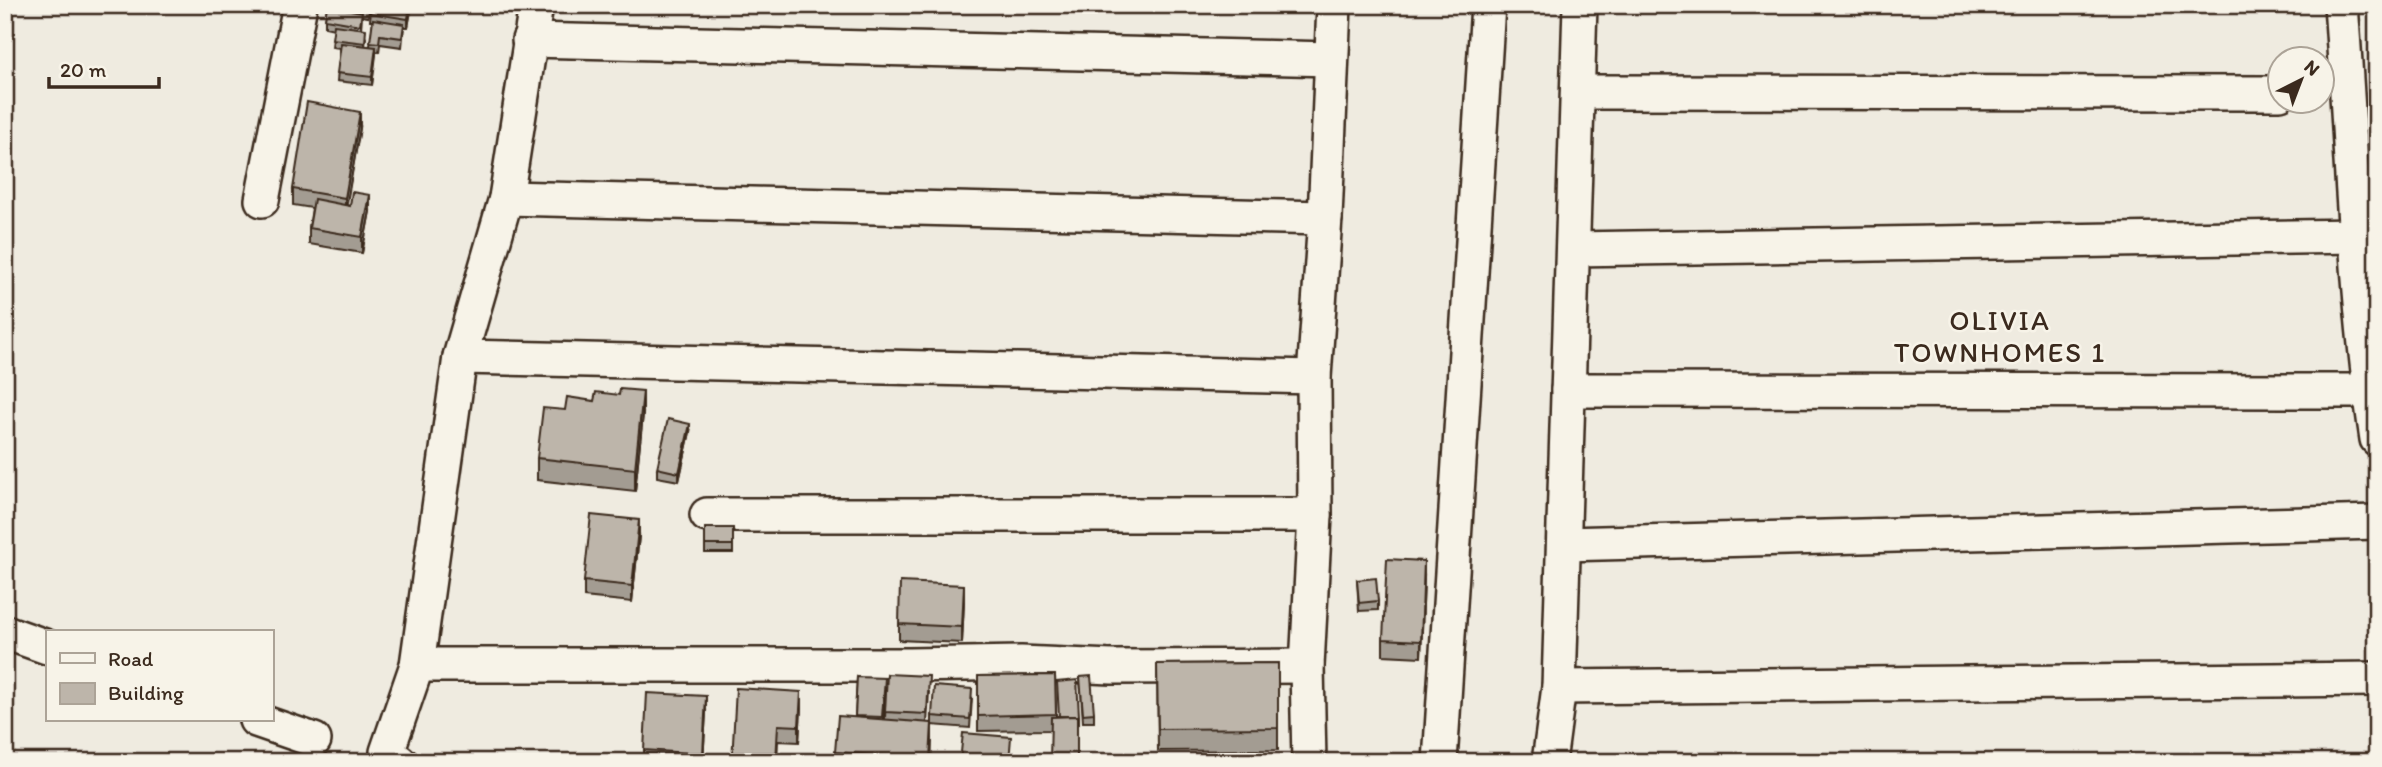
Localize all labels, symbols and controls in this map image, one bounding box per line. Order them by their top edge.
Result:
scale bar [49,46,159,90]
north arrow [2266,46,2336,116]
text: N [2300,55,2325,81]
text: 20 m [60,57,107,82]
district label: OLIVIA TOWNHOMES 1 [1894,303,2106,369]
legend [46,630,273,722]
text: Road [108,646,154,671]
text: Building [108,680,184,705]

